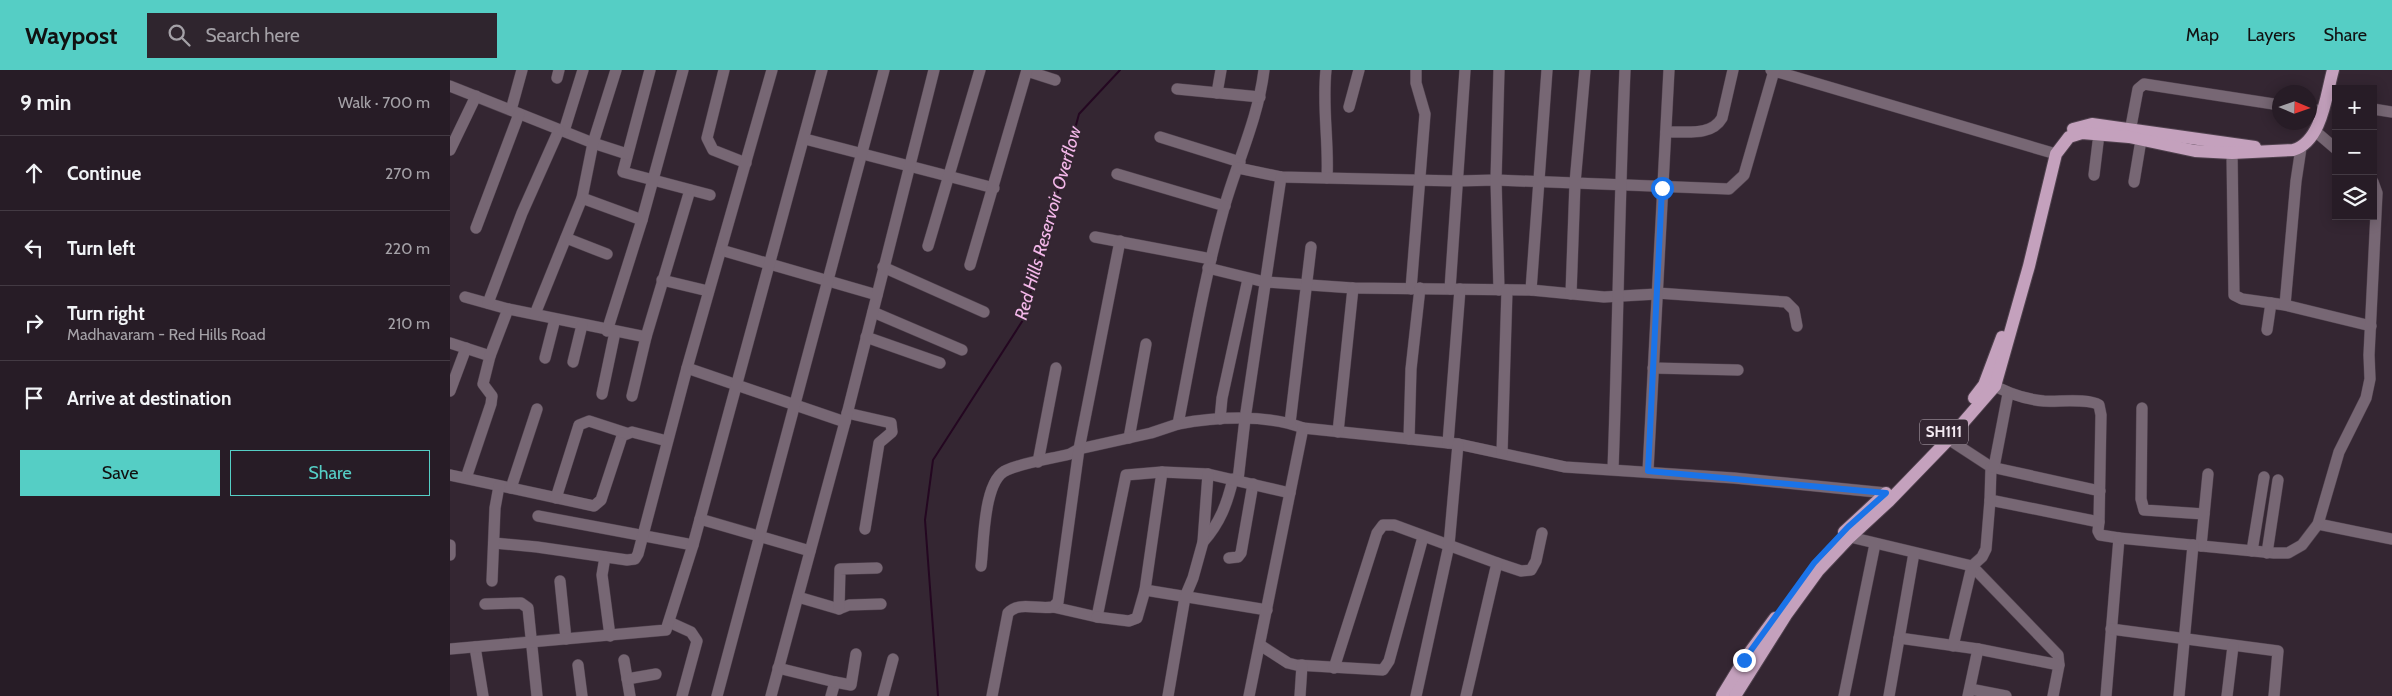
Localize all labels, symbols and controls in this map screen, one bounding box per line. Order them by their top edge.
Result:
search box [147,13,497,58]
text: Waypost [25,21,117,50]
icon: search [165,21,193,49]
text: Search here [205,24,300,47]
text: Map [2186,24,2219,46]
text: Layers [2247,24,2296,46]
text: Share [2324,24,2367,46]
north arrow [2272,85,2317,130]
map controls [2332,85,2377,220]
button: + [2332,85,2377,130]
text: 9 min [20,90,71,115]
text: Walk · 700 m [338,93,430,112]
water label: Red Hills Reservoir Overflow [1010,123,1086,322]
button: − [2332,130,2377,175]
icon: ahead [20,159,48,187]
text: Continue [67,162,141,185]
text: 270 m [385,164,430,183]
button: layers [2332,175,2377,220]
route start [1651,177,1674,200]
icon: left [20,234,48,262]
text: Turn left [67,237,135,260]
text: 220 m [384,239,430,258]
text: Turn right [67,302,145,325]
icon: right [20,309,48,337]
text: 210 m [388,314,430,333]
text: Madhavaram - Red Hills Road [67,325,266,344]
icon: arrive [20,384,48,412]
text: Arrive at destination [67,387,231,410]
road number: SH111 [1920,420,1968,444]
button: Save [20,450,220,496]
button: Share [230,450,430,496]
route end [1733,649,1756,672]

